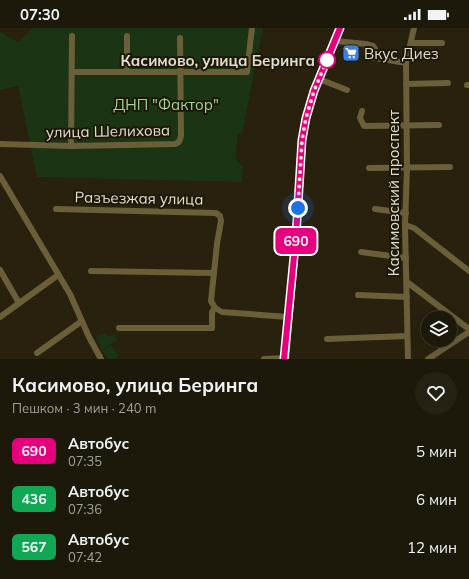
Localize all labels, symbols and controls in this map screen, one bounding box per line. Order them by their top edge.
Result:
text: 07:30 [20,5,60,24]
supermarket icon: Вкус Диез [341,43,361,63]
place label: Вкус Диез [364,44,439,63]
place label: Касимово, улица Беринга [121,51,315,70]
marker: Касимово, улица Беринга [318,51,336,69]
park label: ДНП "Фактор" [113,95,219,114]
street label: Касимовский проспект [384,110,403,276]
street label: улица Шелихова [46,120,170,142]
street label: Разъезжая улица [74,187,204,209]
your location [288,198,308,218]
line badge: 690 [273,228,319,254]
text: 690 [283,232,309,250]
map controls [421,311,457,347]
button: layers [421,311,457,347]
button: heart [415,372,457,414]
text: Касимово, улица Беринга [12,373,258,397]
text: Пешком · 3 мин · 240 m [12,400,156,416]
text: Автобус [68,434,129,453]
text: 690 [21,442,47,460]
text: 5 мин [416,442,457,461]
text: 07:35 [68,453,102,469]
text: Автобус [68,482,129,501]
text: 436 [21,490,47,508]
text: 6 мин [416,490,457,509]
text: 07:36 [68,501,102,517]
text: Автобус [68,530,129,549]
text: 567 [21,538,47,556]
text: 12 мин [407,538,457,557]
text: 07:42 [68,549,102,565]

